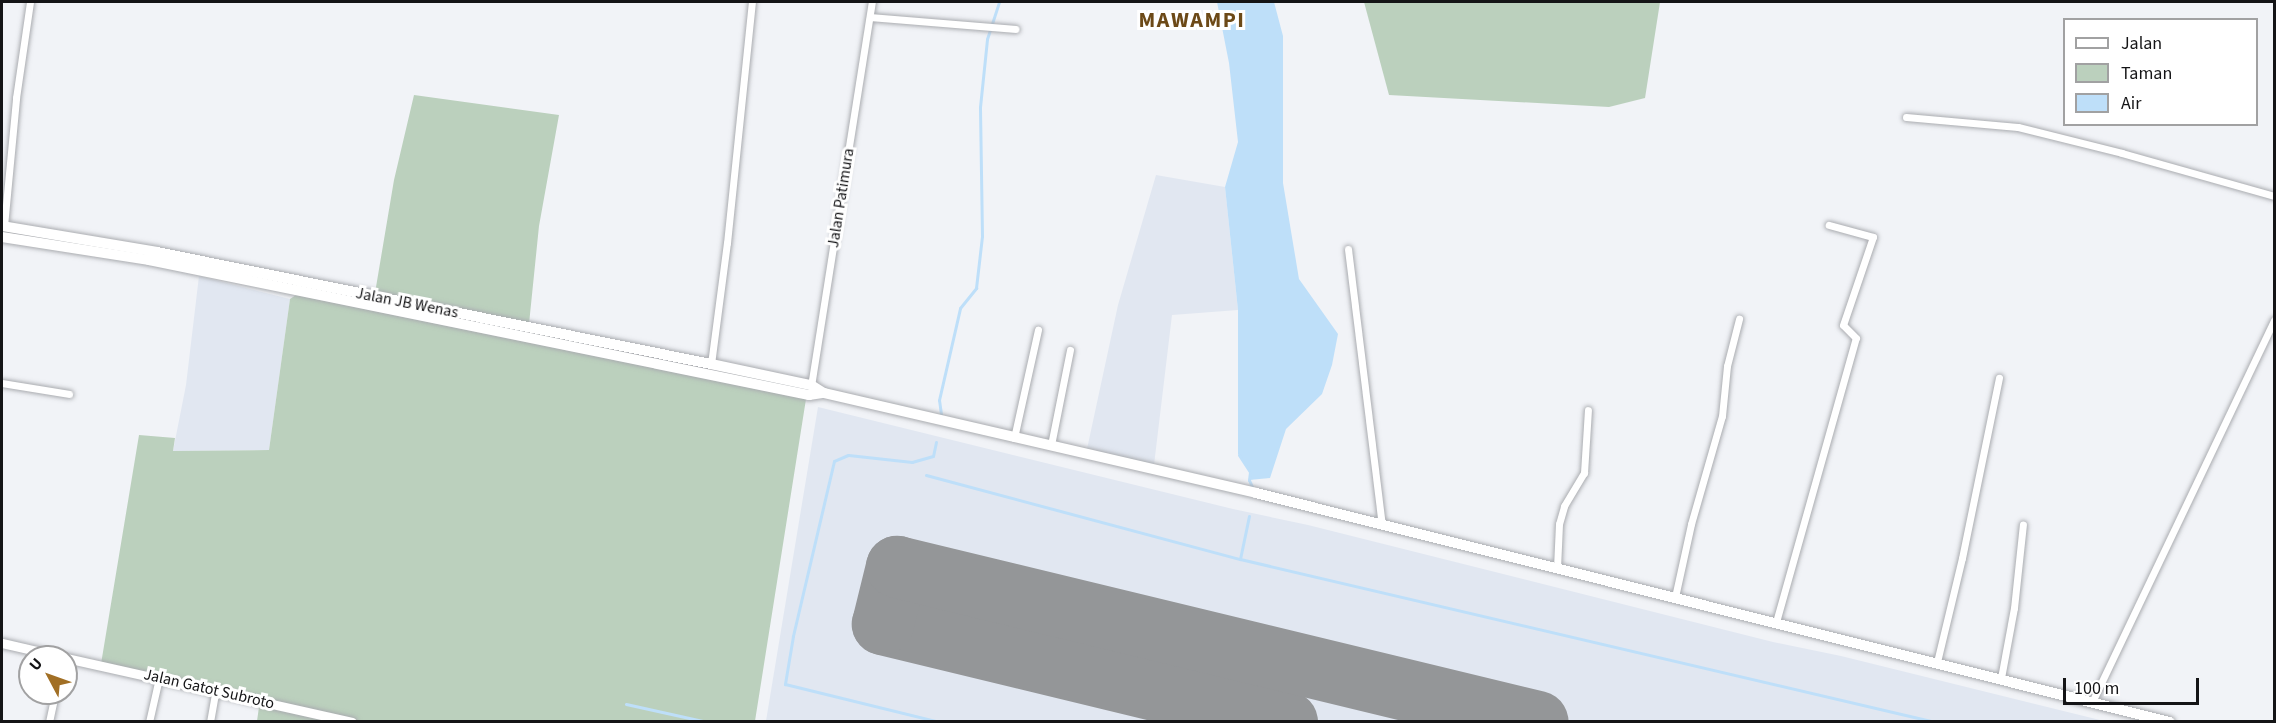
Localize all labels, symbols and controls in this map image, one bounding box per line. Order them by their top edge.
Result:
district label: MAWAMPI [1139,8,1245,34]
legend [2063,18,2258,126]
text: Jalan [2121,31,2162,56]
text: Taman [2121,61,2172,86]
text: Air [2121,91,2141,116]
street label: Jalan Patimura [824,147,858,249]
street label: Jalan JB Wenas [354,284,460,322]
north arrow [18,645,78,705]
text: U [24,653,48,676]
street label: Jalan Gatot Subroto [142,665,276,713]
scale bar [2066,666,2202,704]
text: 100 m [2074,676,2119,701]

